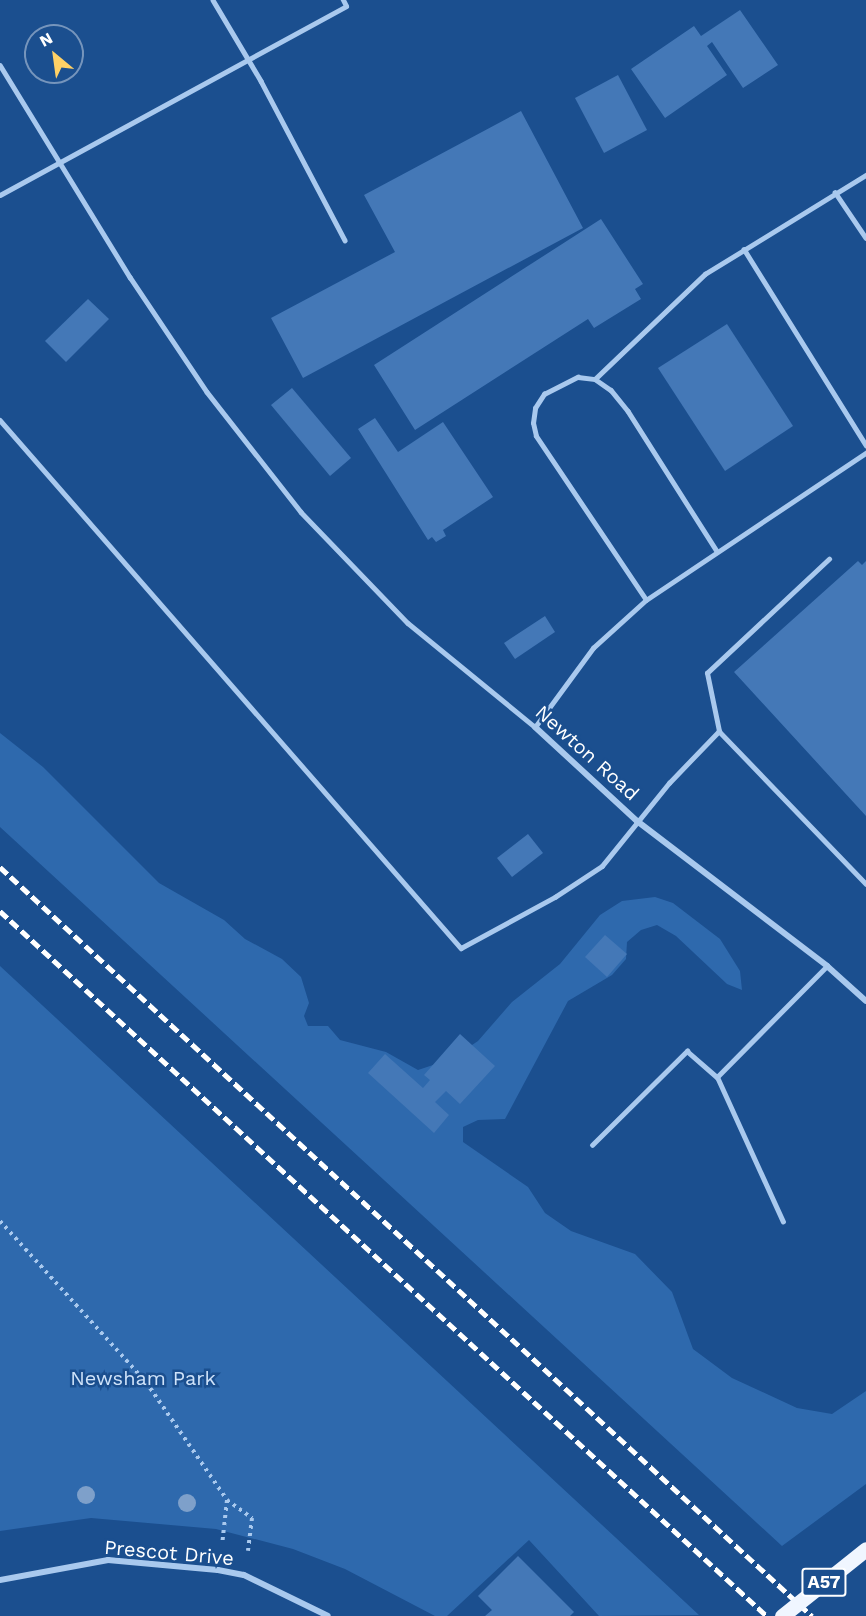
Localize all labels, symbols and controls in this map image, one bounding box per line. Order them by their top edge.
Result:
north arrow [24,24,84,84]
text: N [36,28,56,51]
street label: Newton Road [530,700,644,806]
park label: Newsham Park [70,1366,216,1390]
street label: Prescot Drive [103,1535,235,1571]
road number: A57 [800,1567,848,1597]

